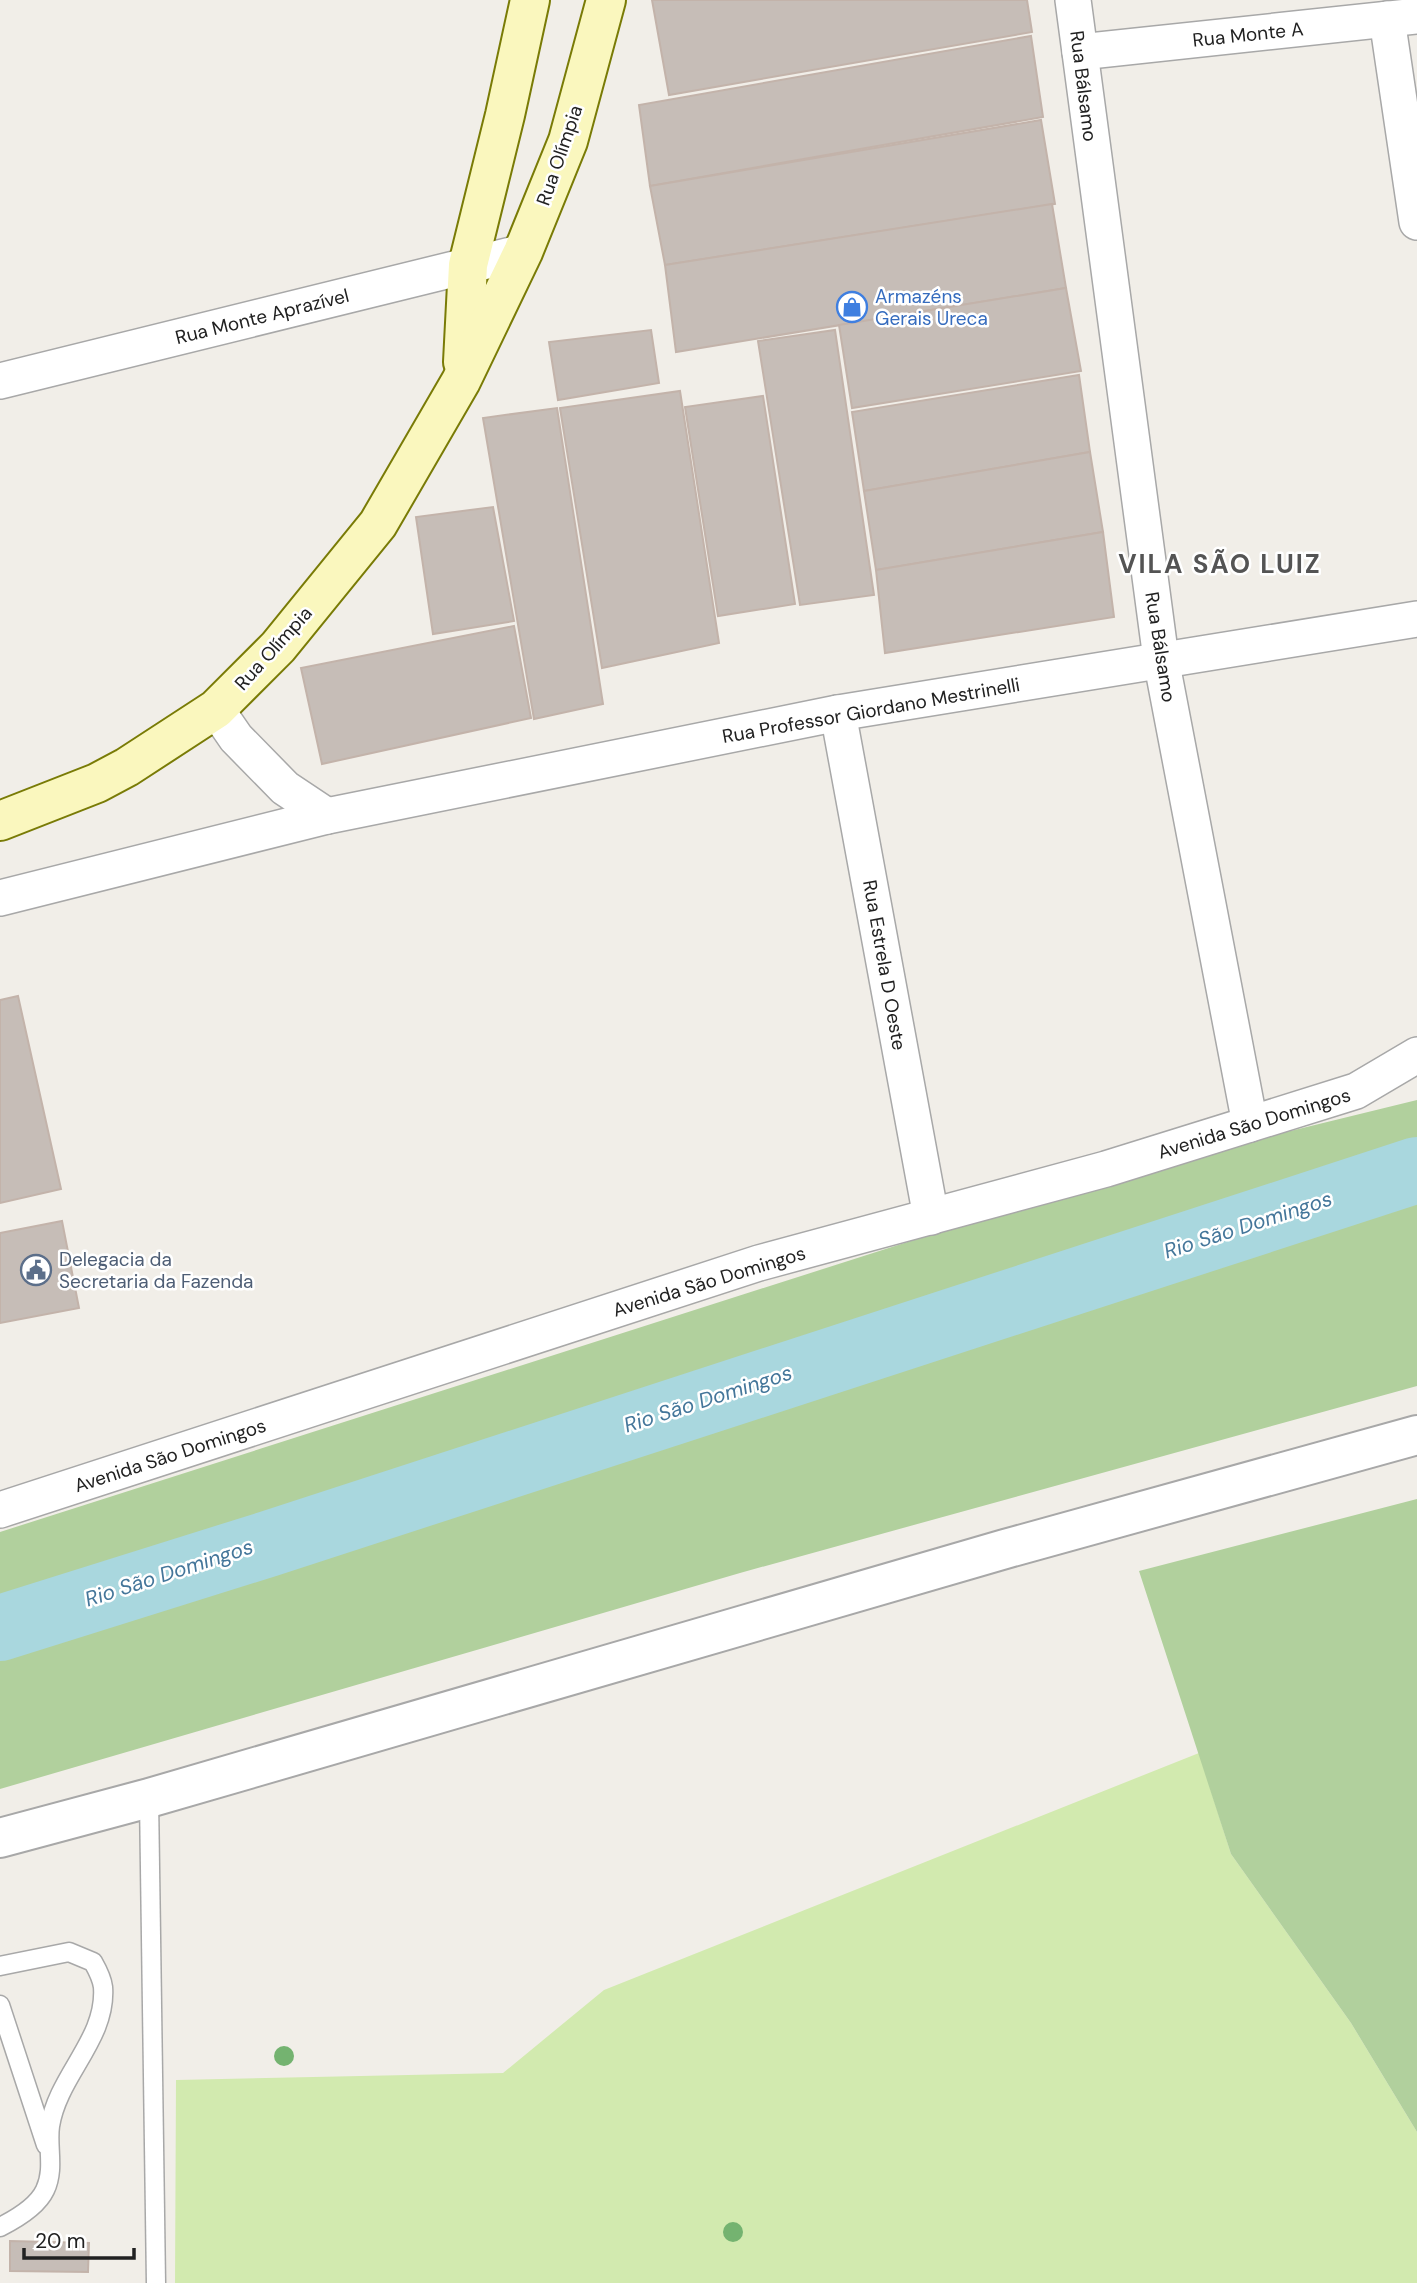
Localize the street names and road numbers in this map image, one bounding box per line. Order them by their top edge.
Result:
street label: Rua Monte A [1191,16,1305,53]
street label: Rua Bálsamo [1064,29,1103,143]
street label: Rua Olímpia [531,102,588,209]
street label: Rua Monte Aprazível [173,283,352,350]
street label: Rua Bálsamo [1139,590,1182,704]
street label: Rua Olímpia [229,601,318,696]
street label: Rua Professor Giordano Mestrinelli [720,672,1022,749]
street label: Rua Estrela D Oeste [857,878,912,1052]
street label: Avenida São Domingos [1155,1082,1354,1165]
street label: Avenida São Domingos [610,1240,809,1323]
street label: Avenida São Domingos [71,1413,269,1498]

